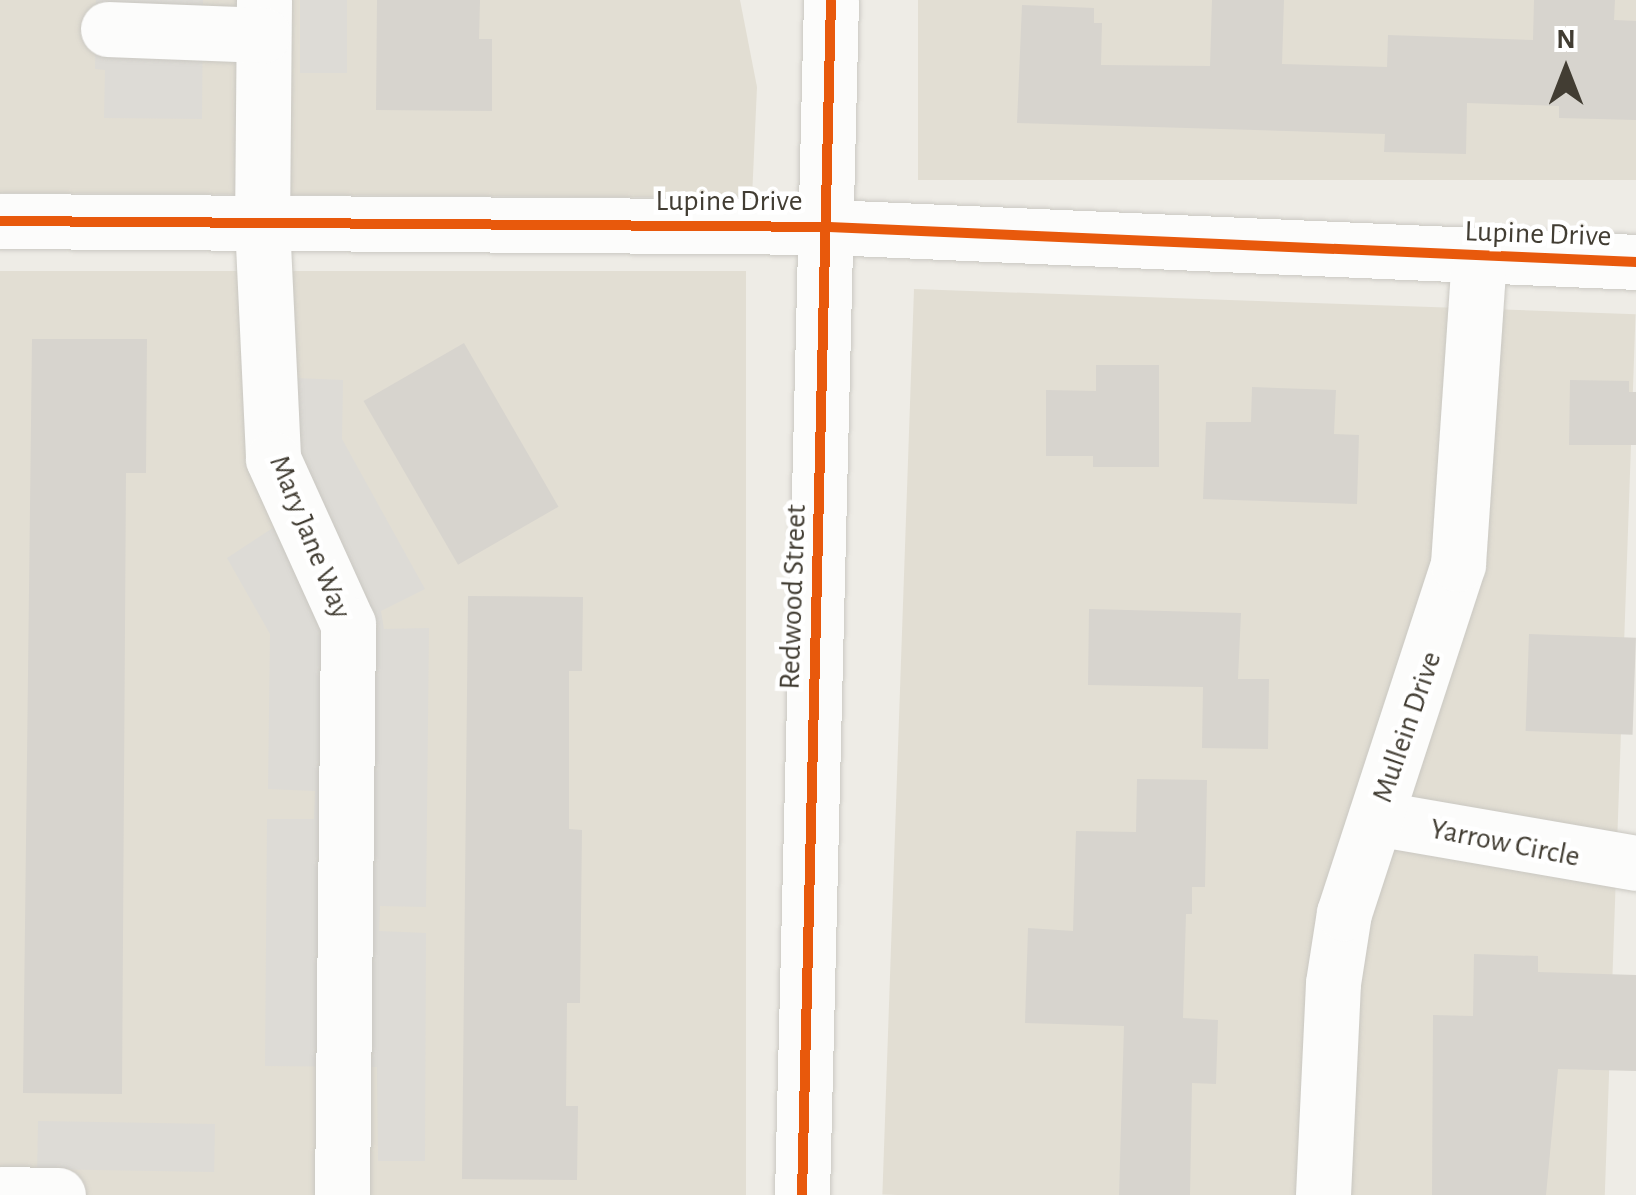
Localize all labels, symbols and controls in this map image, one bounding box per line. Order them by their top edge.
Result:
north arrow [1516,20,1616,120]
text: N [1556,26,1576,54]
street label: Lupine Drive [656,183,802,219]
street label: Lupine Drive [1464,213,1612,255]
street label: Mary Jane Way [261,450,359,624]
street label: Redwood Street [772,504,814,690]
street label: Mullein Drive [1364,647,1450,807]
street label: Yarrow Circle [1427,811,1583,875]

